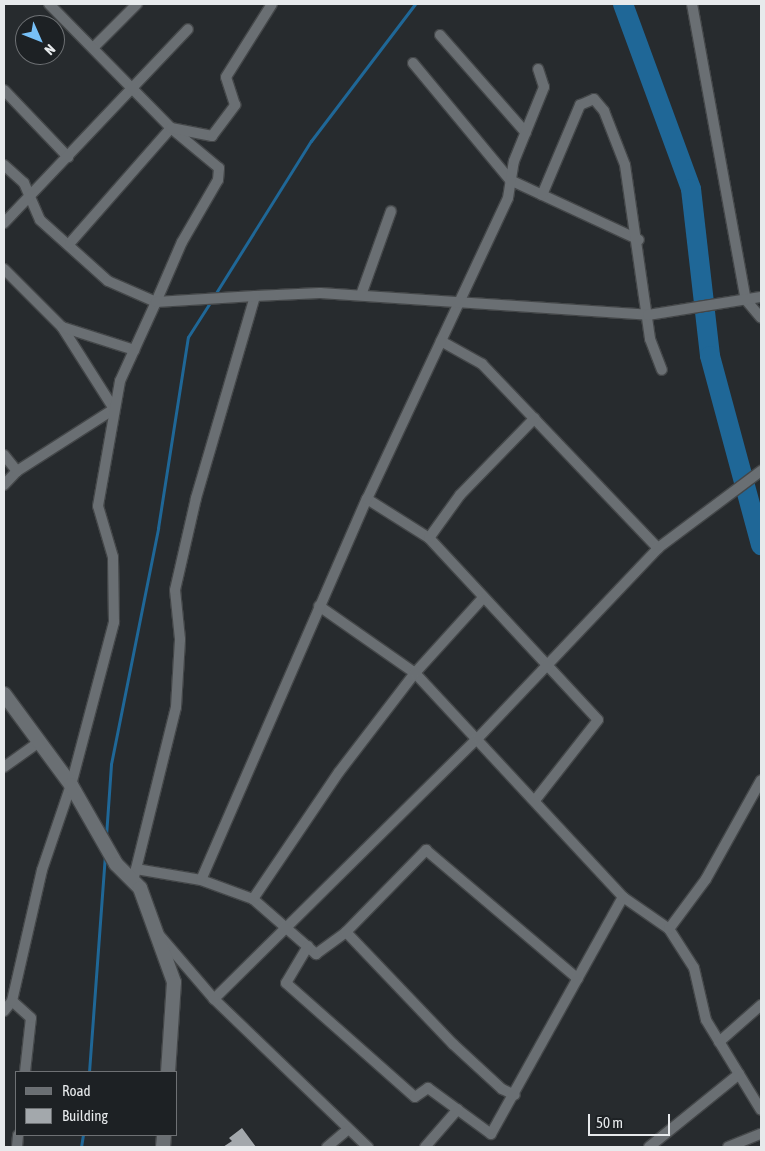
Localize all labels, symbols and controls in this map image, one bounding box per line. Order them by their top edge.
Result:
north arrow [15,15,65,65]
text: N [41,41,59,58]
legend [15,1071,178,1136]
text: Road [62,1082,91,1099]
scale bar [590,1104,672,1136]
text: Building [62,1107,108,1124]
text: 50 m [596,1114,623,1131]

